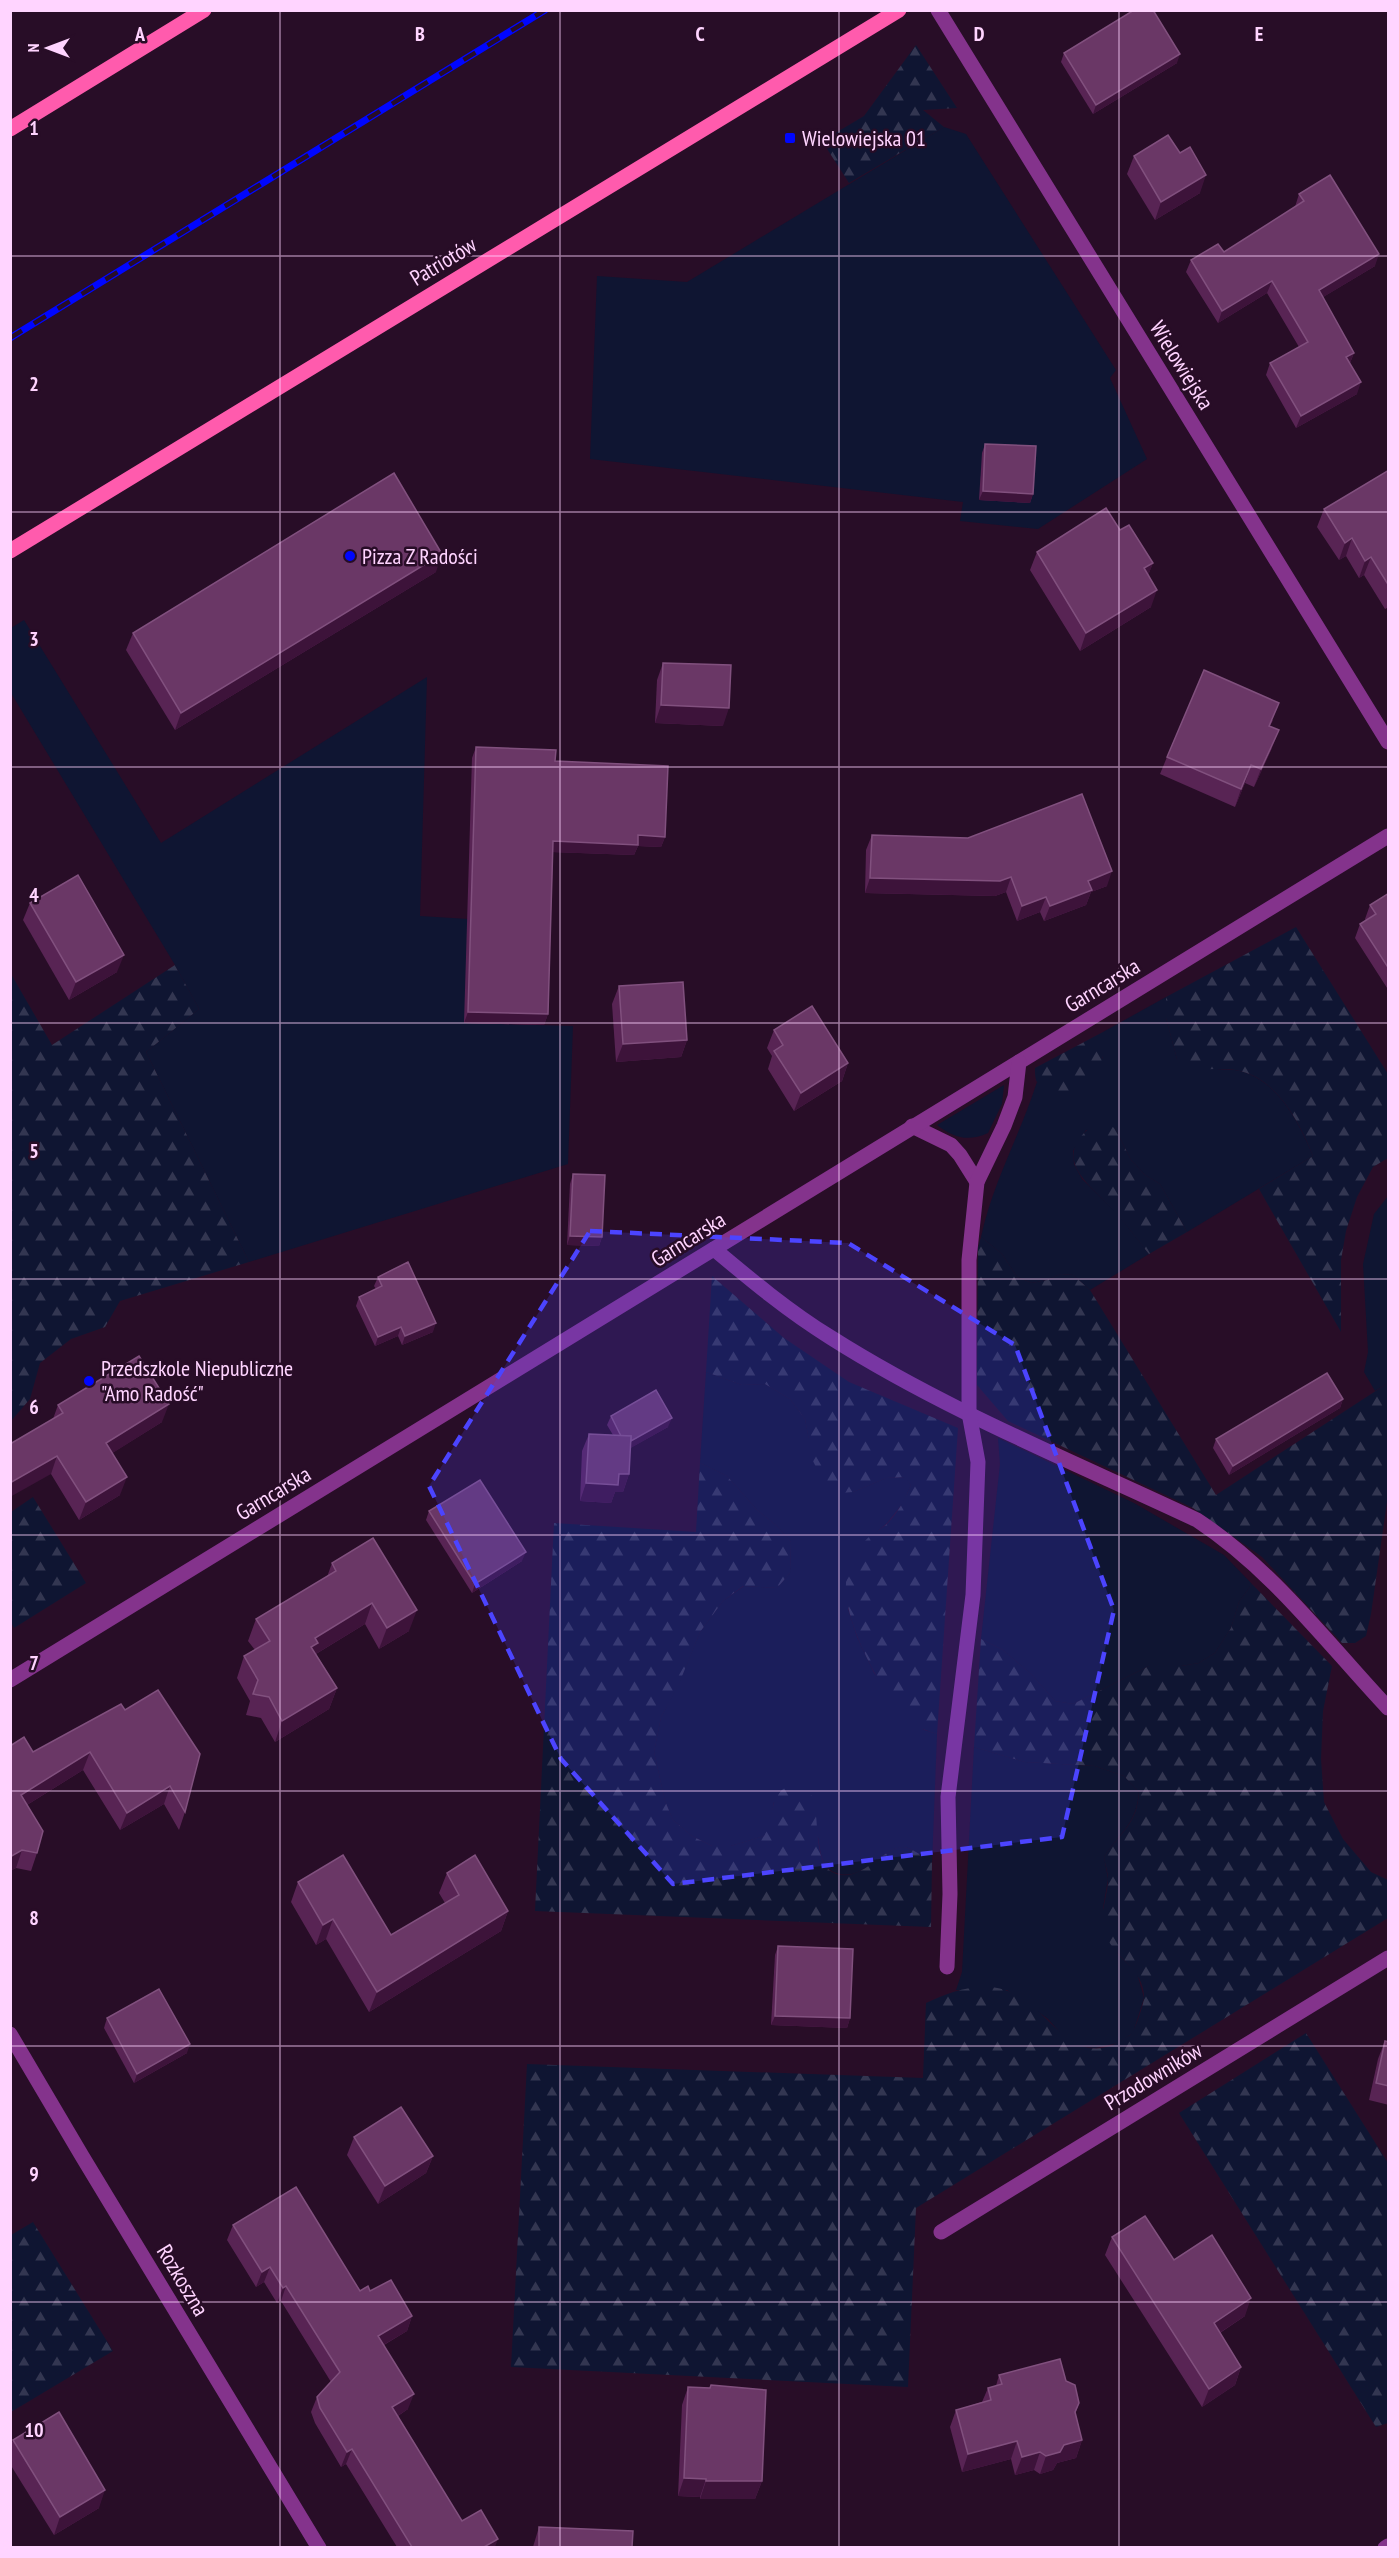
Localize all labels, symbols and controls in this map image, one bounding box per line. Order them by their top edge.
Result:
north arrow [18,18,78,78]
text: A [134,21,146,47]
text: B [415,21,425,47]
text: C [695,21,705,47]
text: D [974,21,985,47]
text: E [1255,21,1263,47]
text: N [23,44,43,52]
text: 1 [29,115,39,141]
place label: Wielowiejska 01 [802,124,926,152]
marker: Wielowiejska 01 [783,131,797,145]
street label: Patriotów [405,230,481,292]
street label: Wielowiejska [1144,315,1220,415]
text: 2 [29,371,39,397]
place label: Pizza Z Radości [362,542,478,570]
marker: Pizza Z Radości [343,549,357,563]
text: 3 [29,626,39,652]
text: 4 [29,882,39,908]
street label: Garncarska [1059,952,1145,1018]
text: 5 [29,1138,39,1164]
street label: Garncarska [645,1205,731,1273]
place label: Przedszkole Niepubliczne "Amo Radość" [101,1354,293,1407]
marker: Przedszkole Niepubliczne "Amo Radość" [82,1374,96,1388]
text: 6 [29,1394,39,1420]
street label: Garncarska [230,1460,316,1526]
text: 7 [29,1650,39,1676]
text: 8 [29,1905,39,1931]
street label: Przodowników [1099,2036,1207,2116]
text: 9 [29,2161,39,2187]
street label: Rozkoszna [151,2239,215,2321]
text: 10 [24,2417,44,2443]

